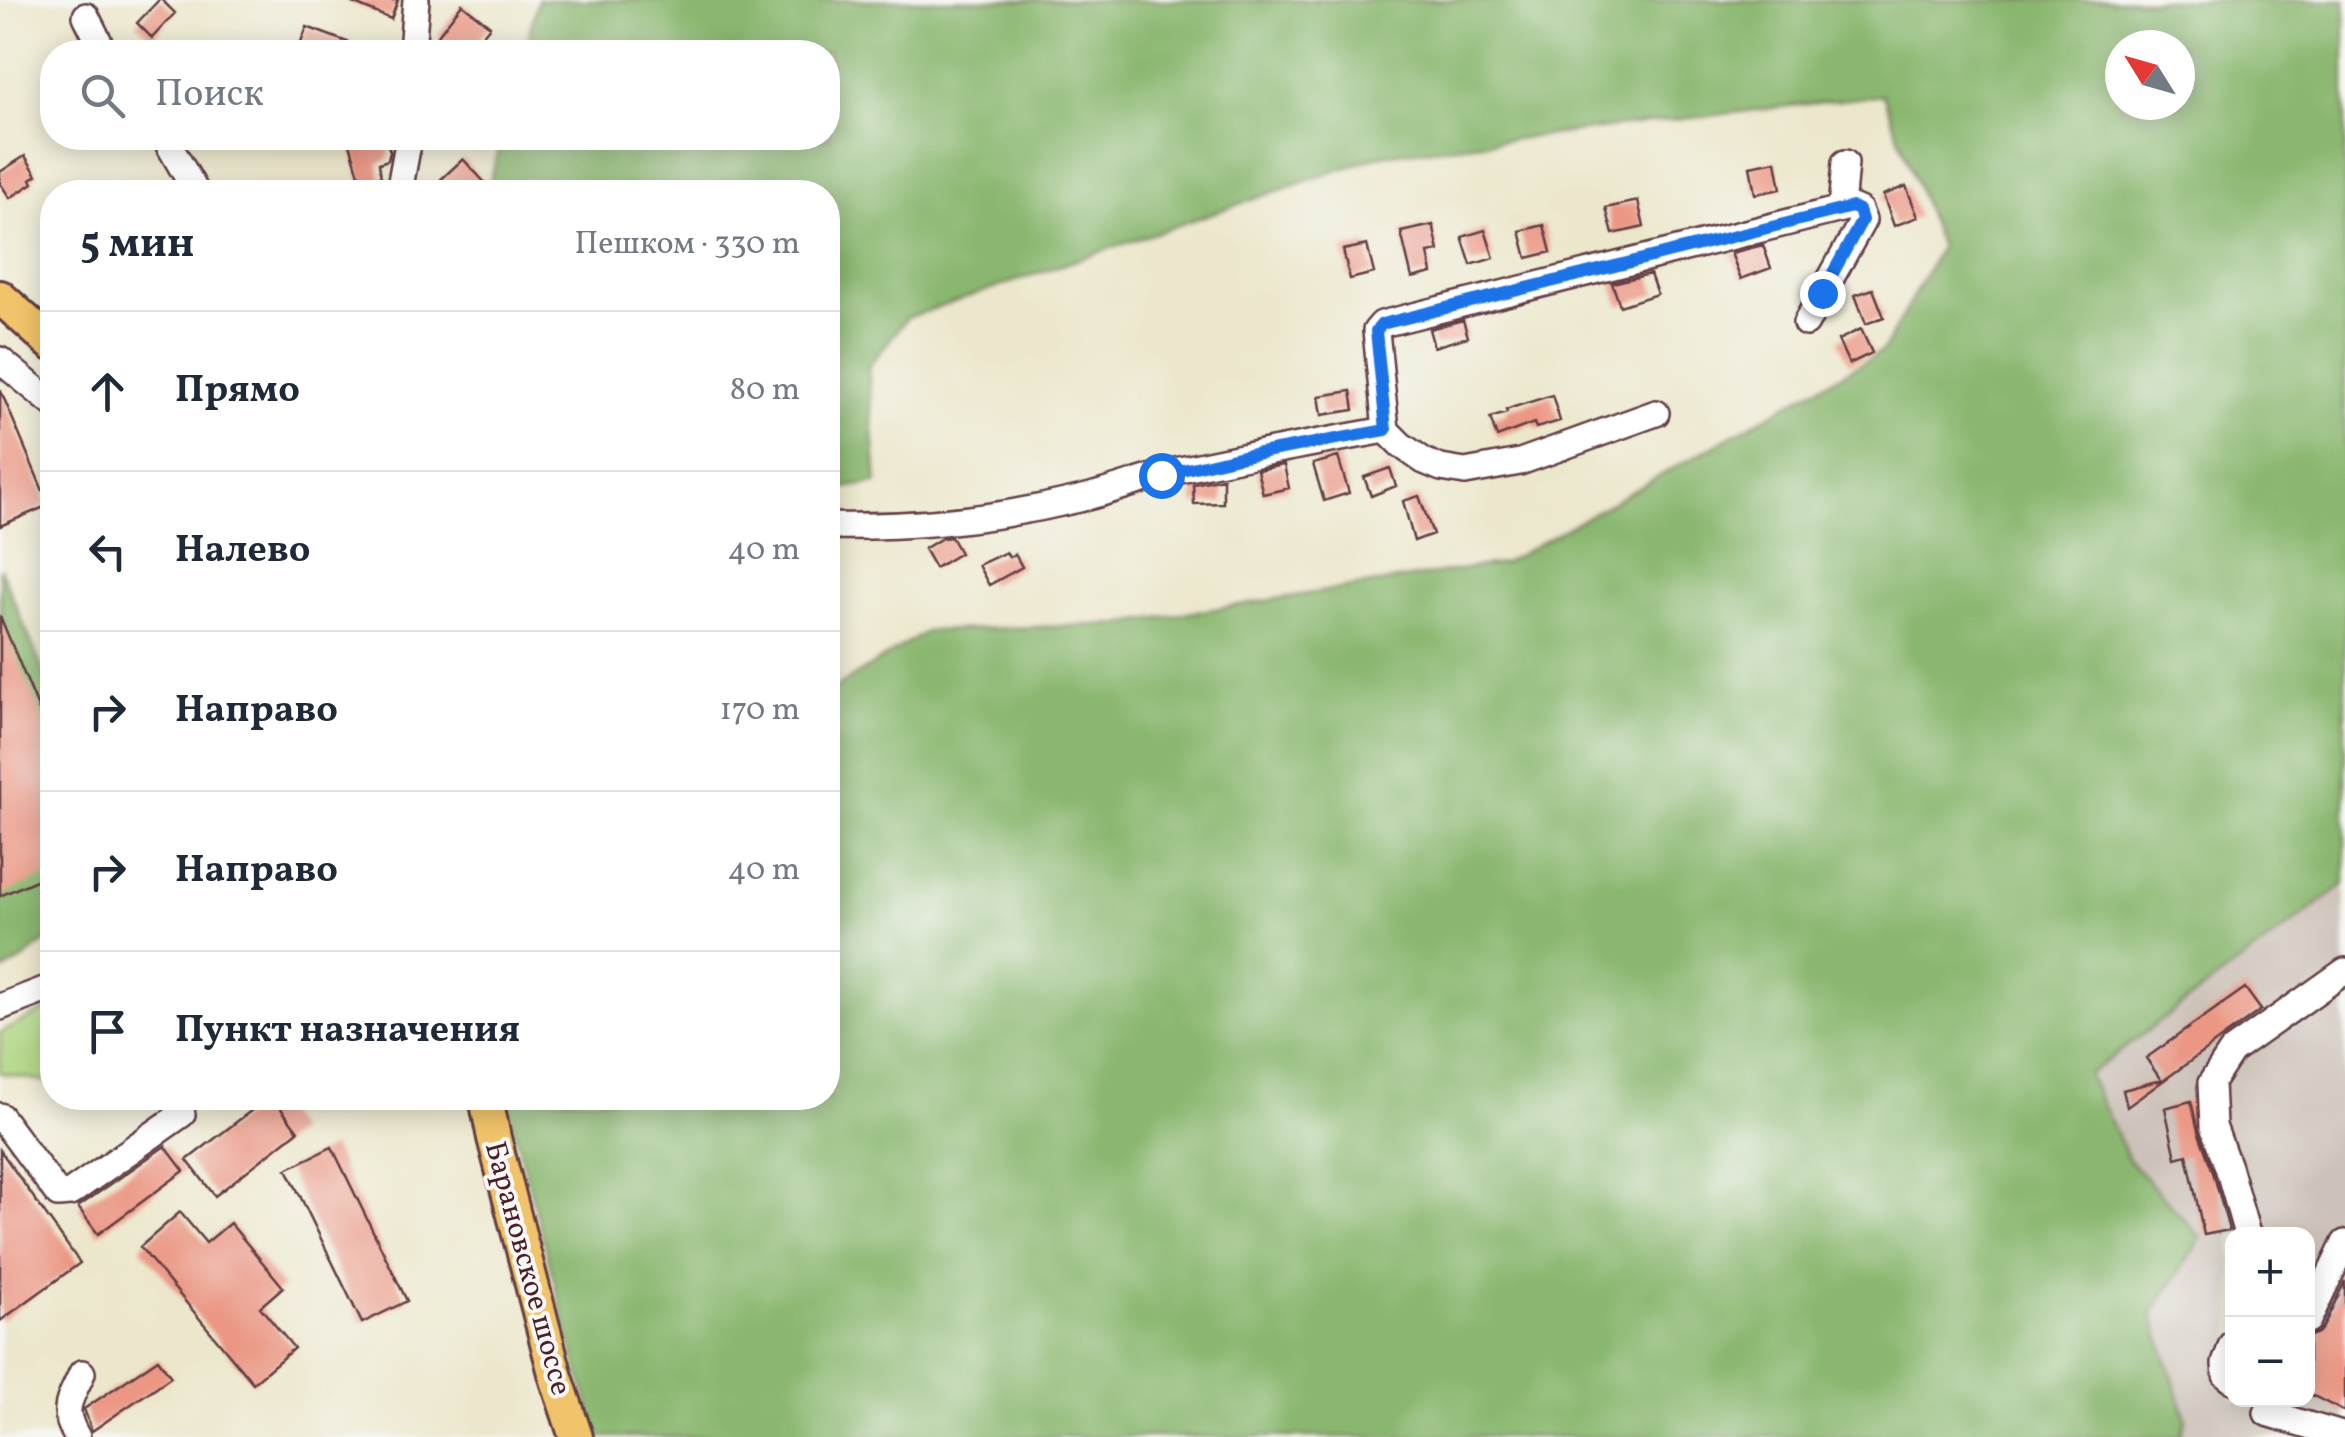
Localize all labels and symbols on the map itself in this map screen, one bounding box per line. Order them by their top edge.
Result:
north arrow [2105,30,2195,120]
route end [1800,271,1846,317]
route start [1139,453,1185,499]
street label: Барановское шоссе [473,1137,581,1400]

